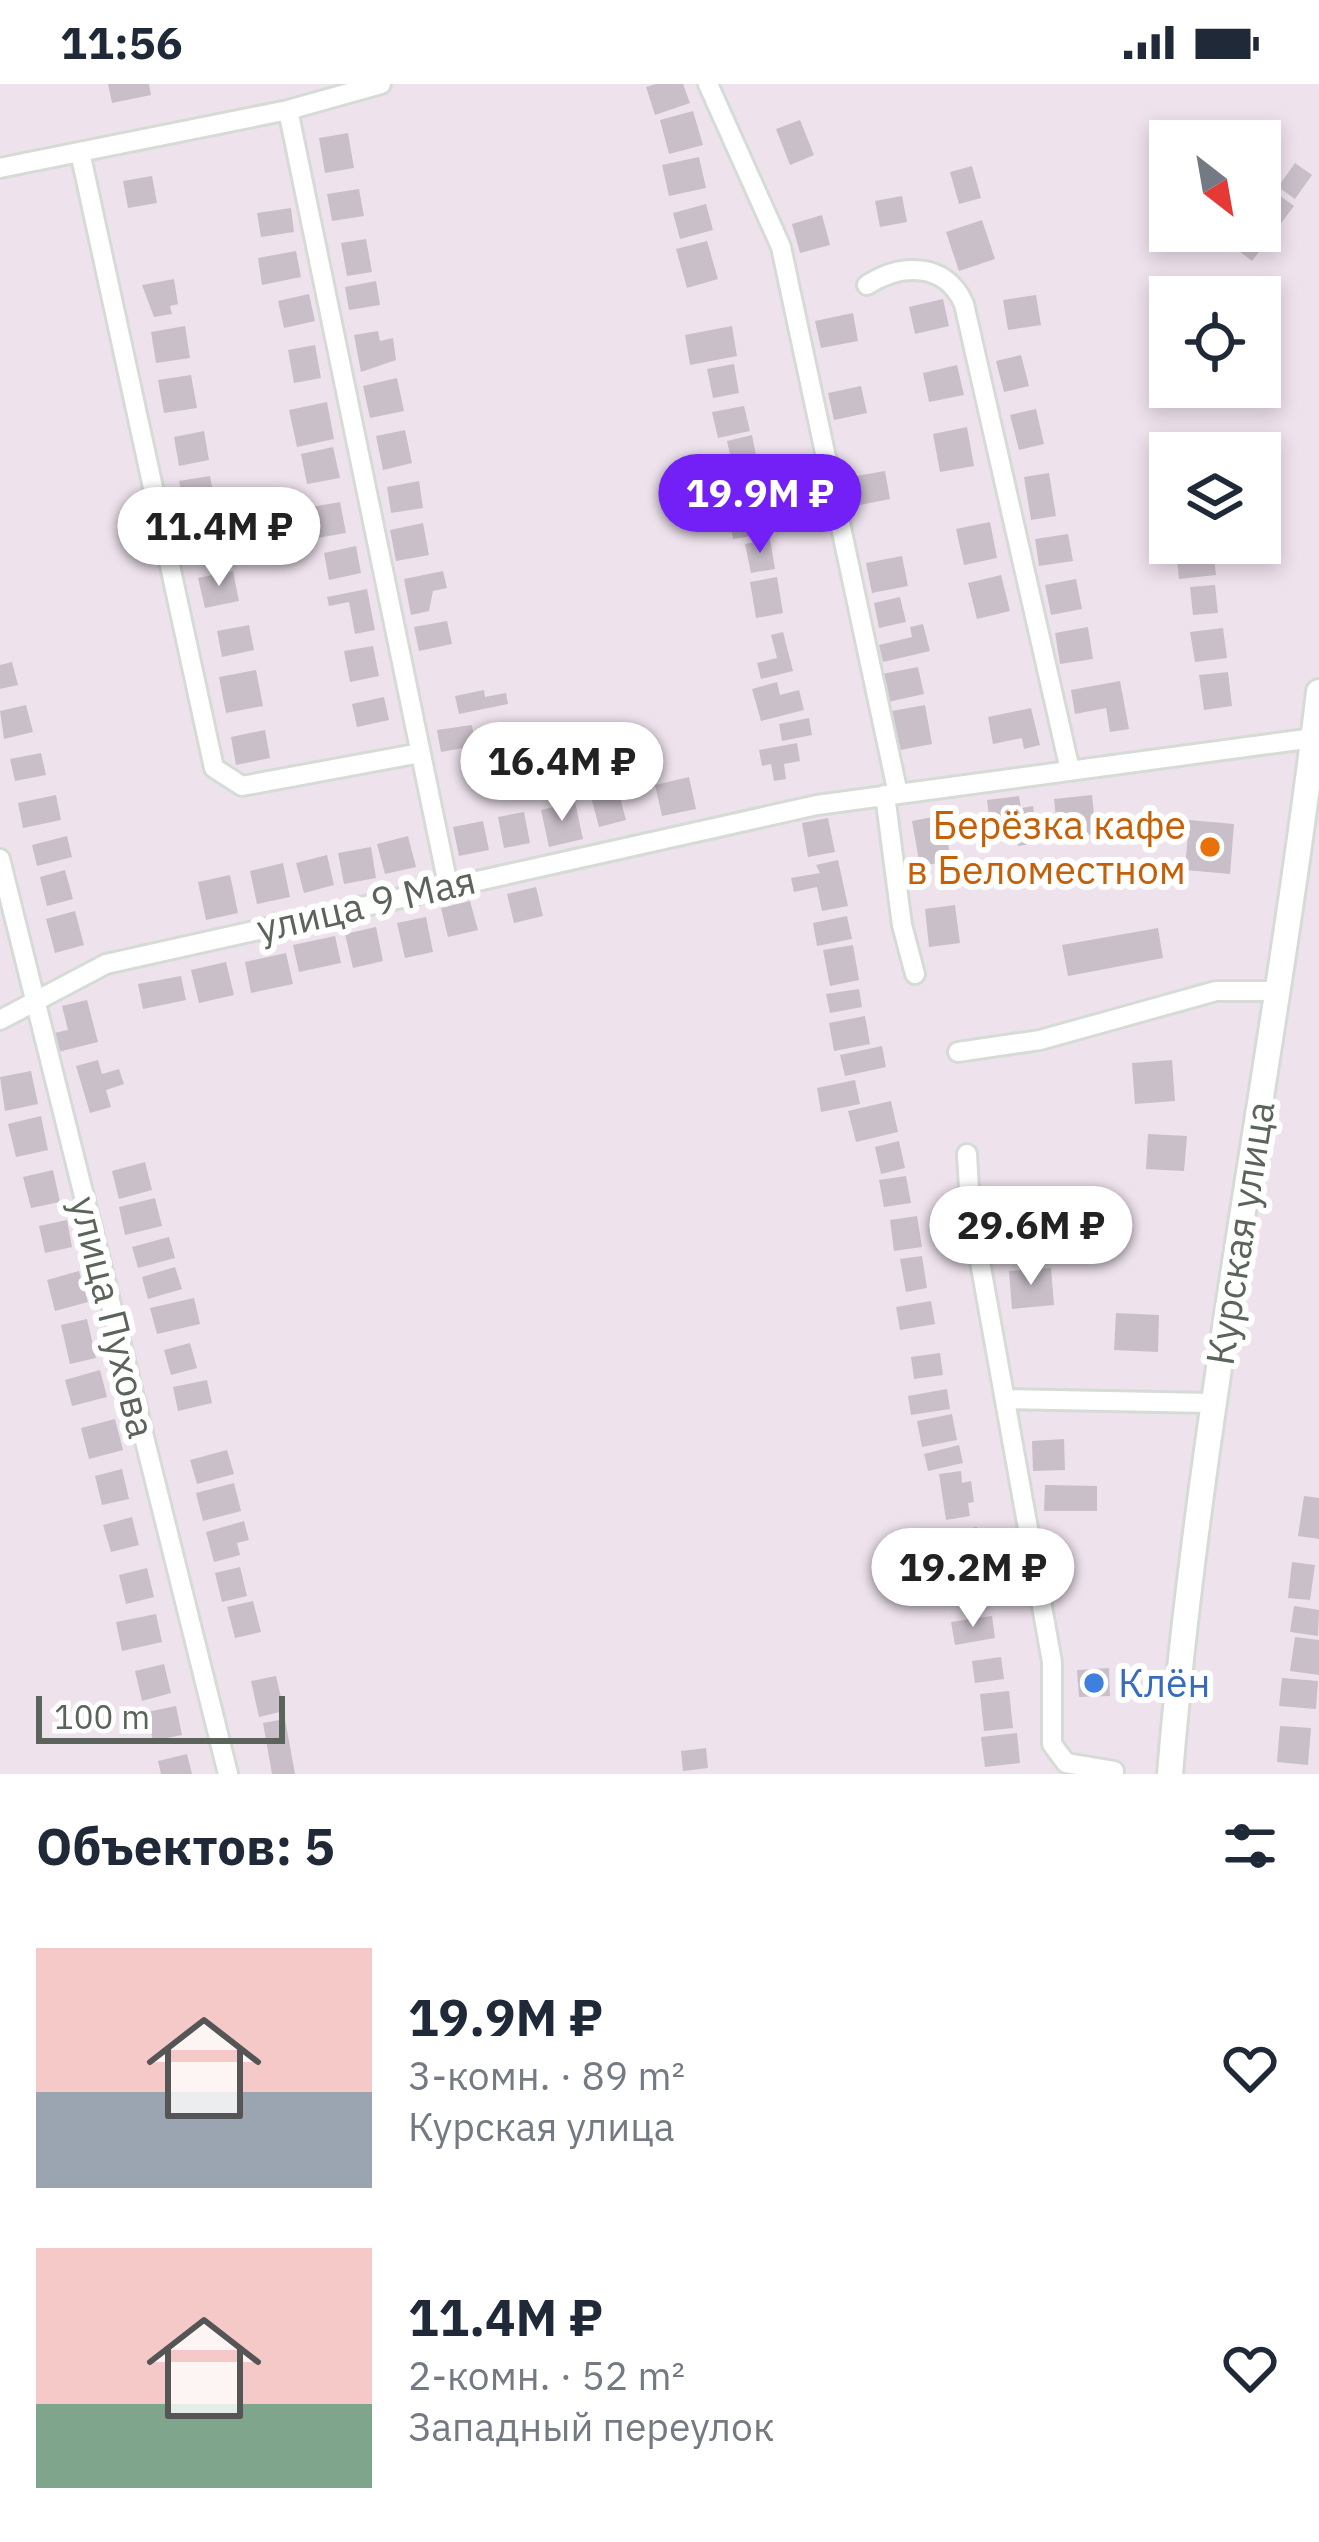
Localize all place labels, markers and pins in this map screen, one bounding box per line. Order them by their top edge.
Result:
pin: 19.9M ₽ [649,454,871,556]
pin: 11.4M ₽ [108,487,330,589]
pin: 16.4M ₽ [451,722,673,824]
place label: Берёзка кафе в Беломестном [906,799,1186,895]
marker: Берёзка кафе в Беломестном [1197,834,1223,860]
pin: 29.6M ₽ [920,1186,1142,1288]
pin: 19.2M ₽ [862,1528,1084,1630]
place label: Клён [1118,1657,1210,1708]
marker: Клён [1081,1670,1107,1696]

